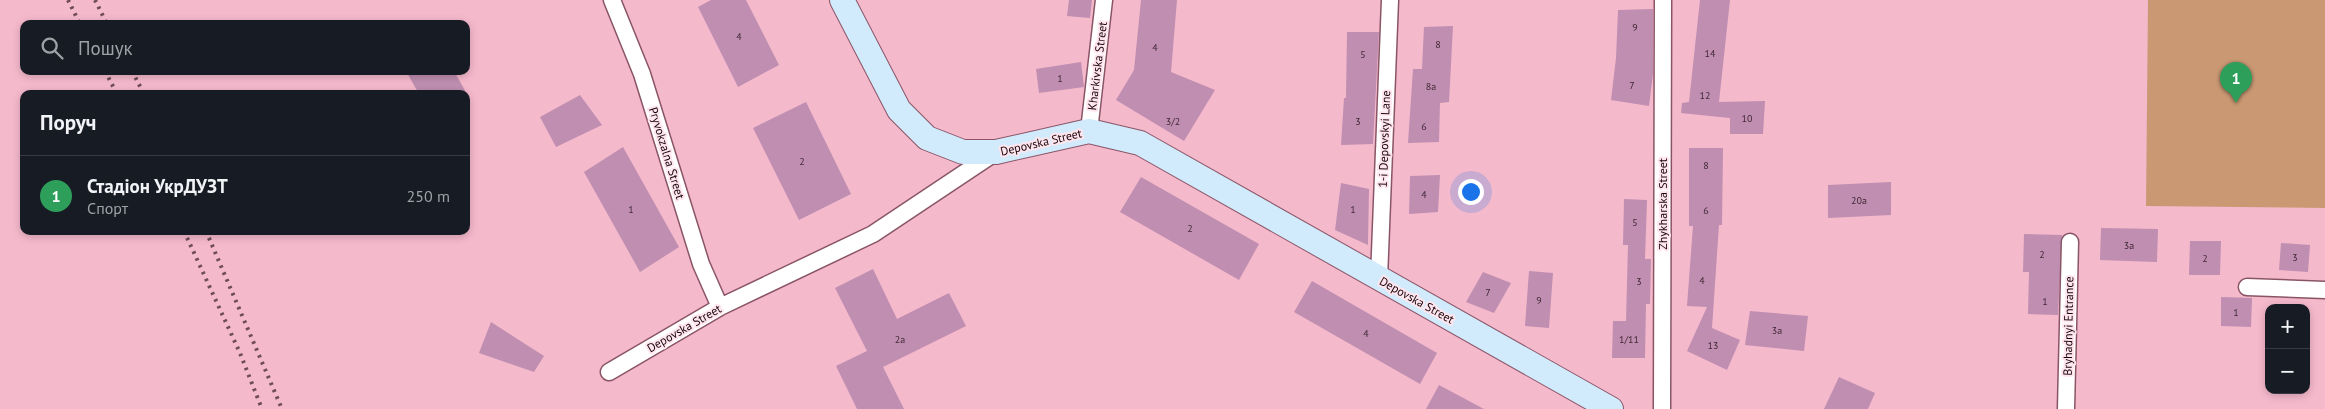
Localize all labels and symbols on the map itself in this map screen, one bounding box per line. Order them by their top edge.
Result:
street label: Kharkivska Street [1084,21,1110,111]
house number: 9 [1632,21,1638,34]
house number: 4 [736,30,742,43]
house number: 8 [1435,38,1441,51]
house number: 4 [1152,41,1158,54]
house number: 14 [1705,47,1716,60]
house number: 5 [1360,48,1366,61]
pin: 1 [2220,62,2252,103]
house number: 1 [1057,72,1063,85]
house number: 7 [1629,79,1635,92]
house number: 8а [1426,80,1436,93]
house number: 12 [1700,89,1710,102]
street label: 1-i Depovskyi Lane [1375,90,1393,188]
street label: Pryvokzalna Street [646,105,688,201]
house number: 10 [1742,112,1753,125]
house number: 3/2 [1166,115,1180,128]
house number: 3 [1355,115,1361,128]
house number: 6 [1421,120,1427,133]
street label: Depovska Street [999,125,1083,159]
house number: 2 [799,155,805,168]
street label: Zhykharska Street [1655,158,1670,250]
house number: 8 [1703,159,1709,172]
your location [1458,179,1484,205]
house number: 4 [1421,188,1427,201]
house number: 20а [1851,194,1867,207]
house number: 1 [628,203,634,216]
house number: 1 [1350,203,1356,216]
house number: 6 [1703,204,1709,217]
house number: 5 [1632,216,1638,229]
house number: 2 [1187,222,1193,235]
house number: 3а [2124,239,2134,252]
house number: 2 [2039,248,2045,261]
house number: 3 [2292,251,2298,264]
house number: 2 [2202,252,2208,265]
street label: Depovska Street [1377,273,1457,327]
house number: 4 [1699,274,1705,287]
house number: 3 [1636,275,1642,288]
street label: Bryhadnyi Entrance [2060,276,2076,376]
house number: 7 [1485,286,1491,299]
house number: 9 [1536,294,1542,307]
house number: 1 [2042,295,2048,308]
street label: Depovska Street [644,301,724,355]
house number: 1 [2233,306,2239,319]
house number: 3а [1772,324,1782,337]
house number: 4 [1363,327,1369,340]
house number: 2а [895,333,905,346]
house number: 1/11 [1619,333,1639,346]
house number: 13 [1708,339,1718,352]

